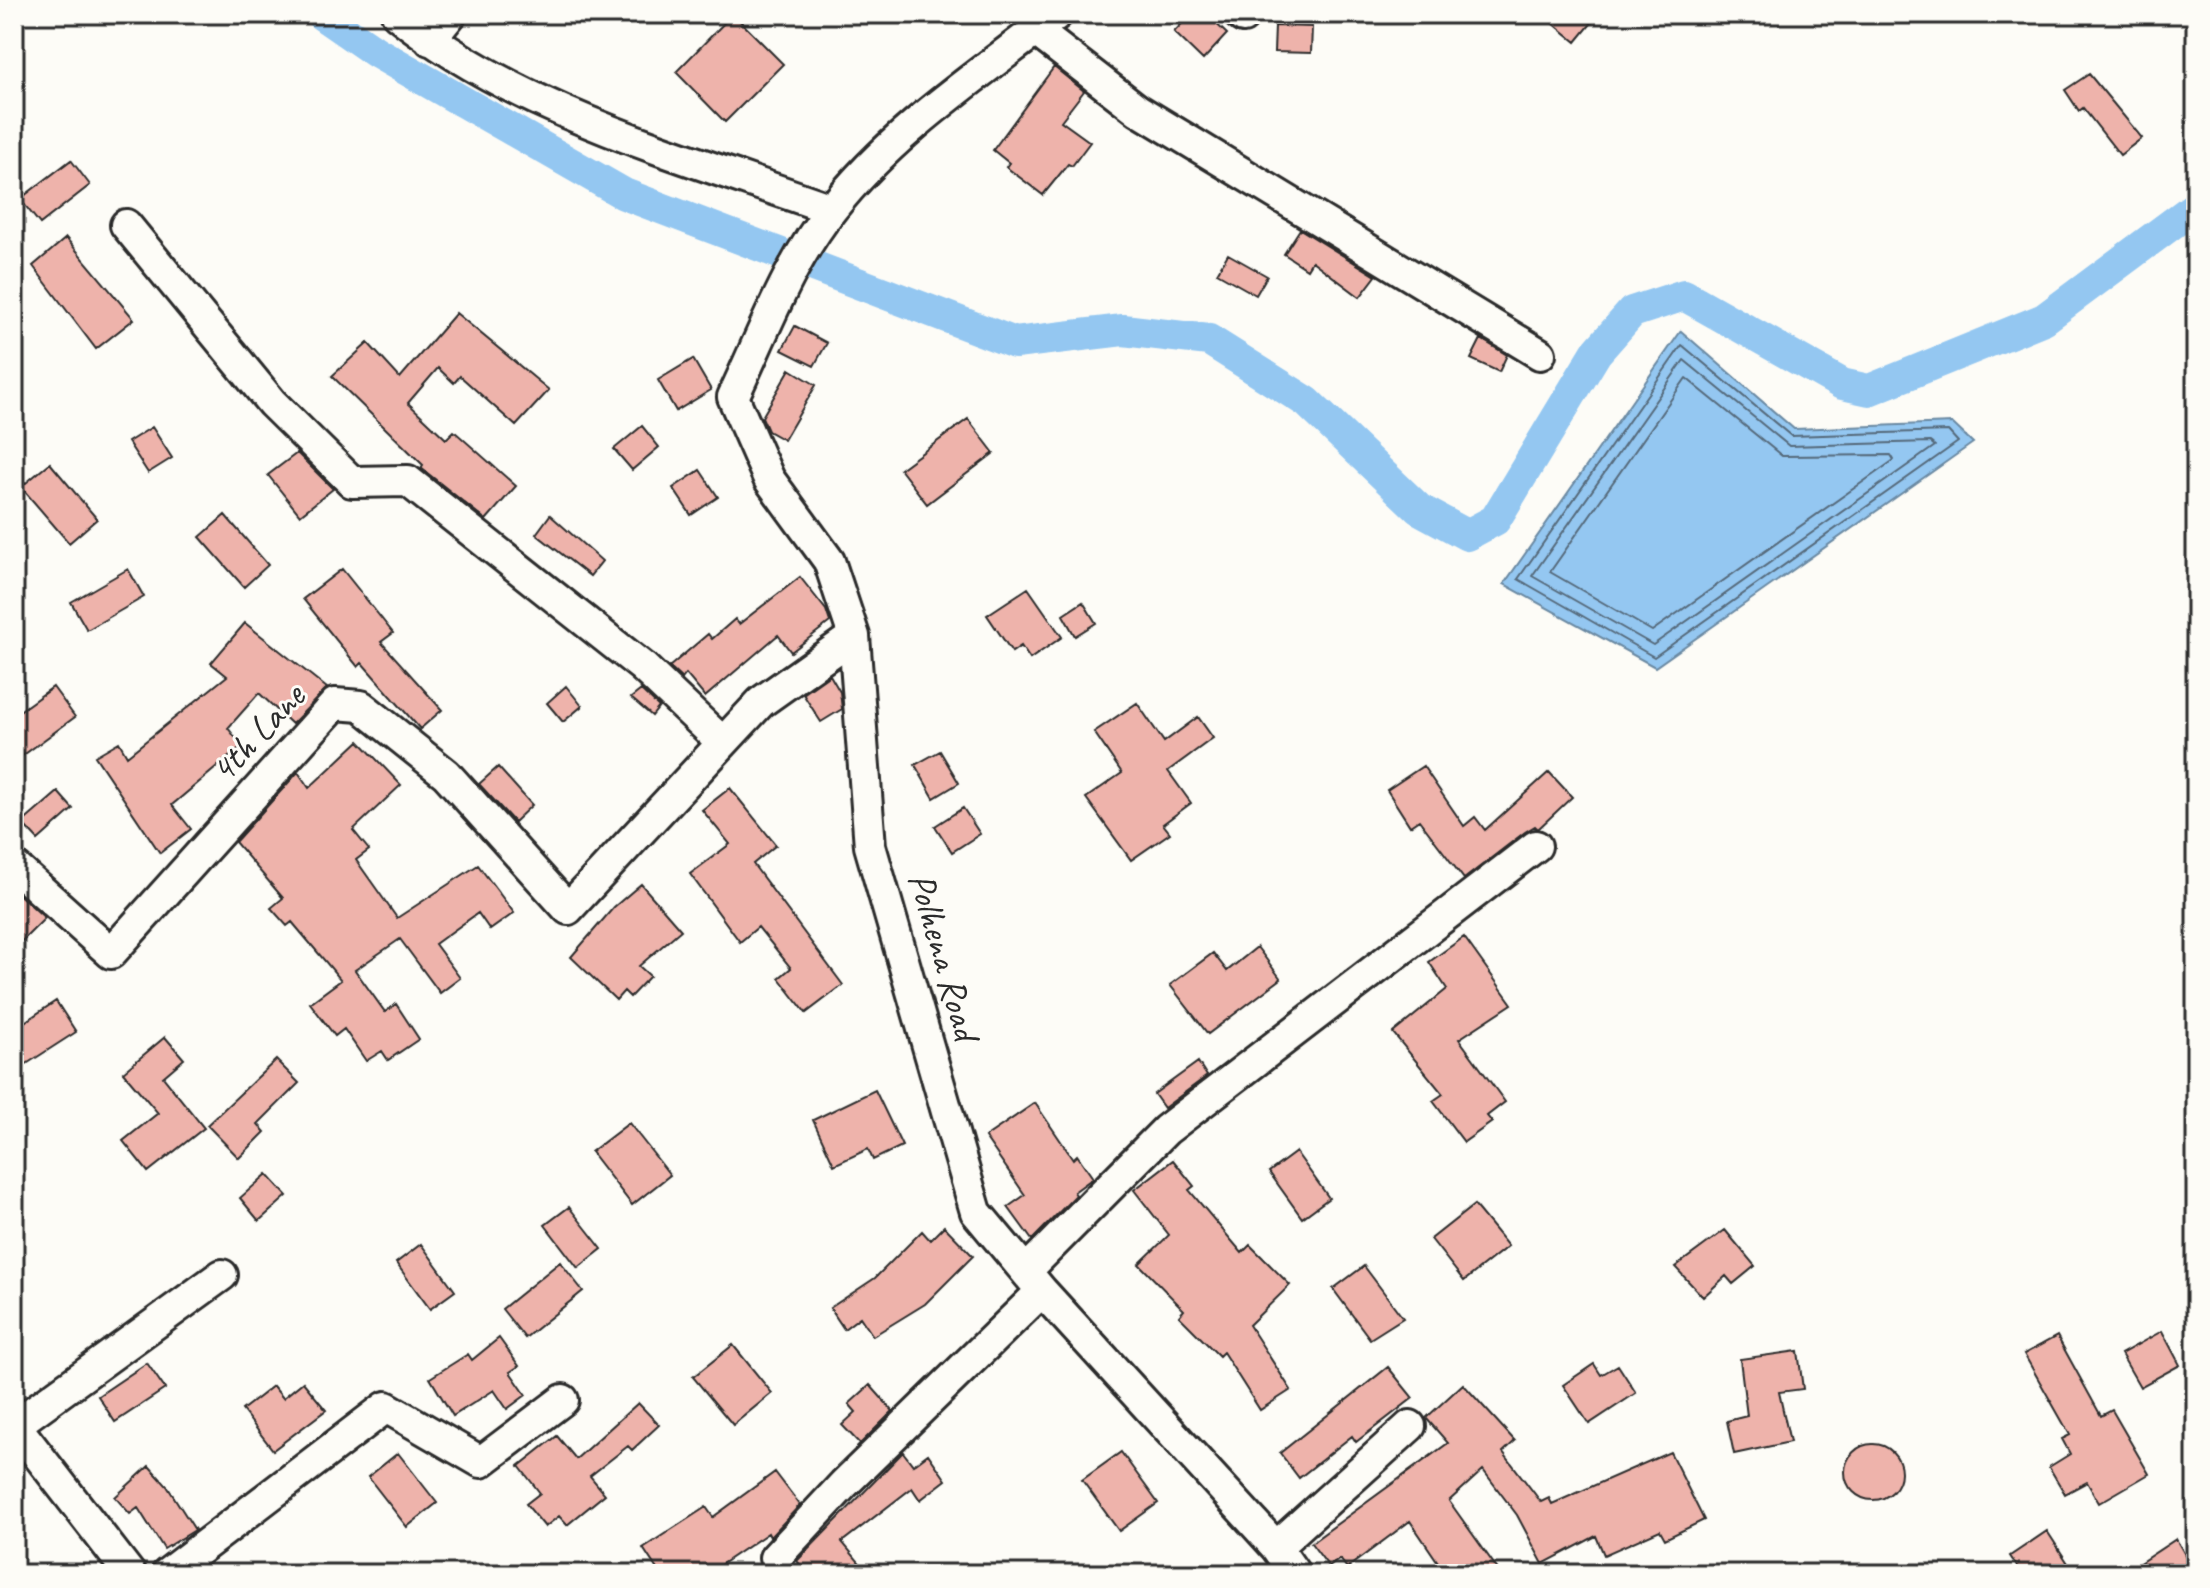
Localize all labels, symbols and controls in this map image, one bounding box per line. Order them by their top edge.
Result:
street label: 4th Lane [199,672,316,792]
street label: Polhena Road [898,867,992,1051]

